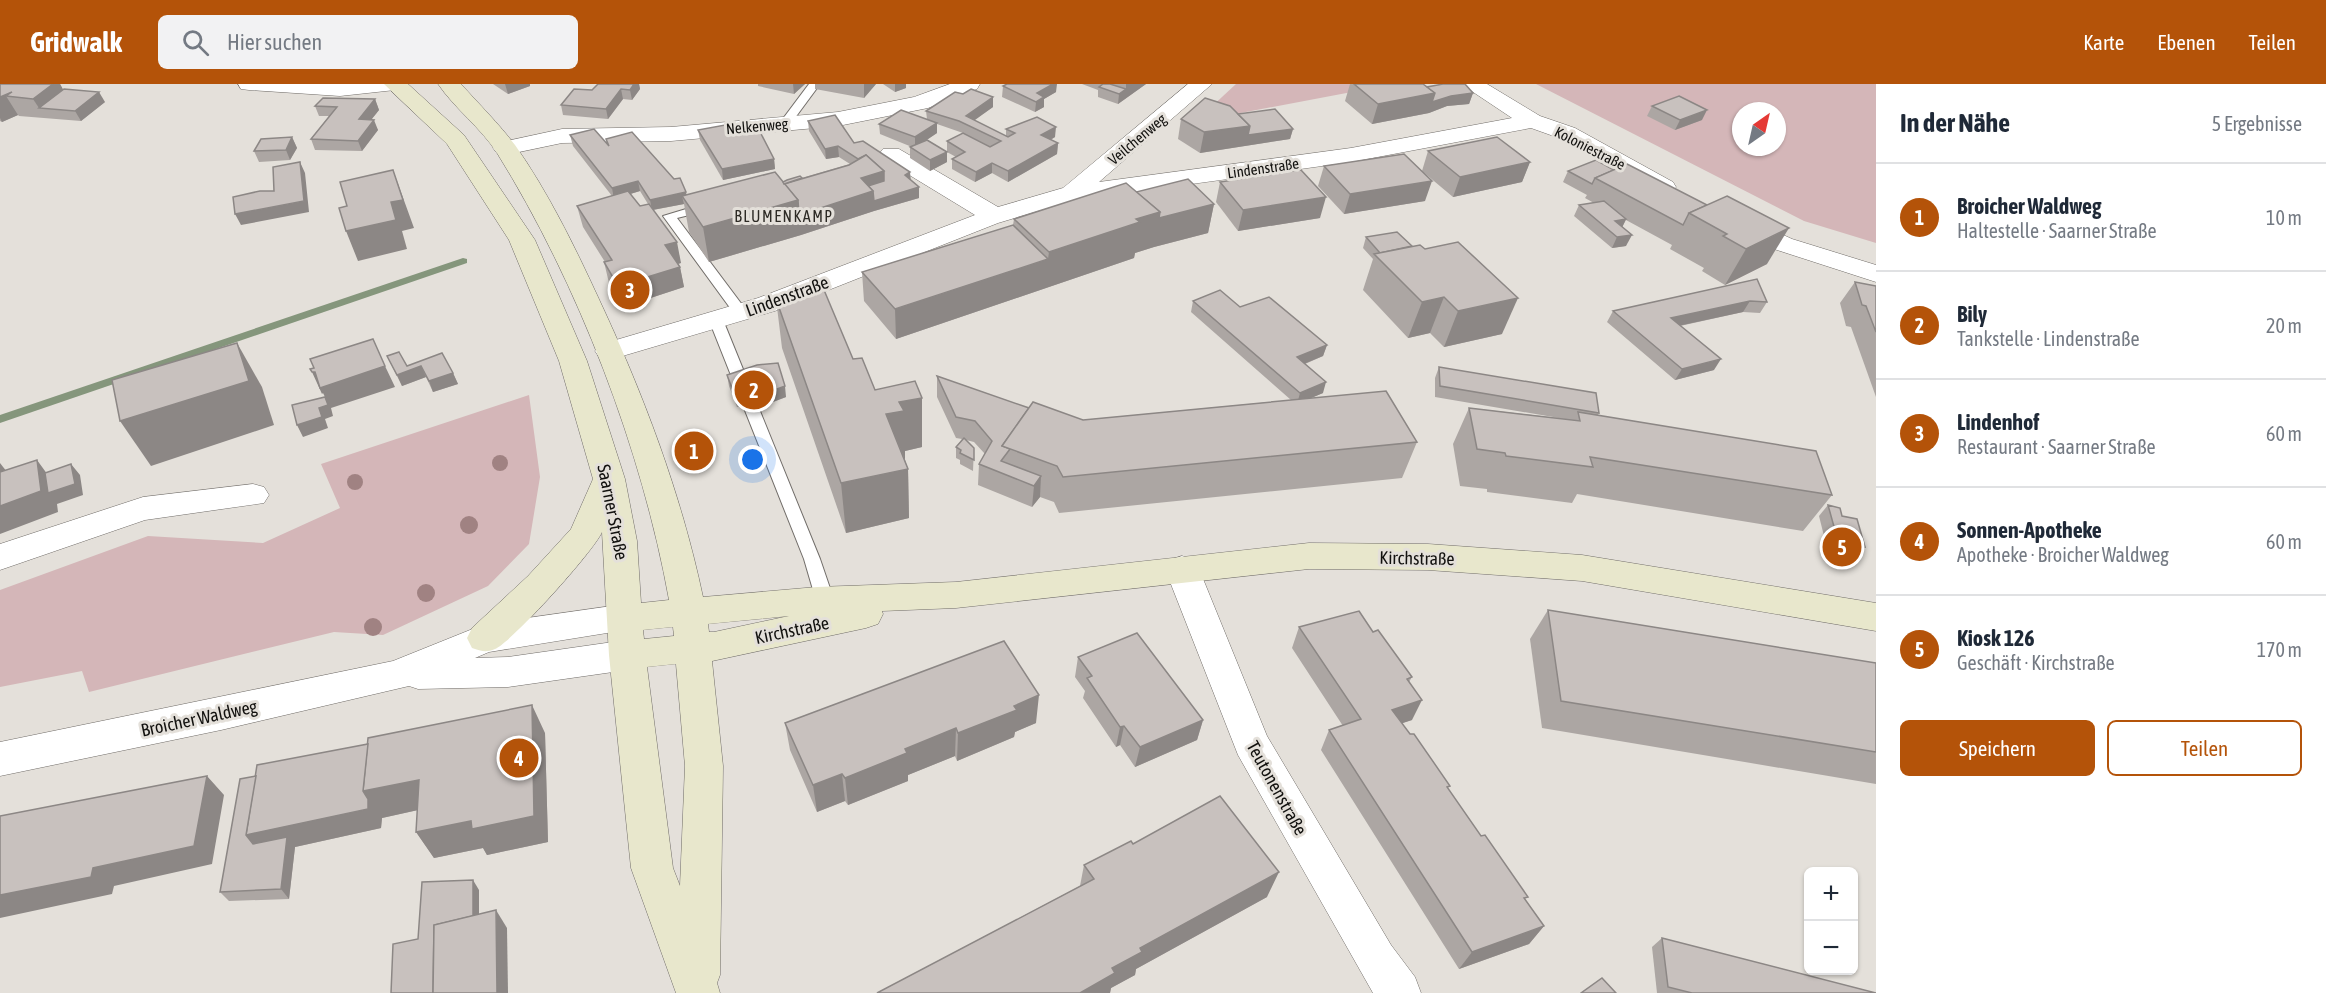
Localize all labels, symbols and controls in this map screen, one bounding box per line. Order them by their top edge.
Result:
search box [158,15,578,69]
text: Gridwalk [30,26,122,58]
icon: search [179,26,212,59]
text: Hier suchen [227,29,322,55]
text: Karte [2083,30,2124,54]
text: Ebenen [2157,30,2216,54]
text: Teilen [2249,30,2296,54]
north arrow [1732,102,1786,156]
text: In der Nähe [1900,108,2010,138]
street label: Veilchenweg [1105,110,1170,168]
text: 5 Ergebnisse [2212,112,2302,135]
street label: Nelkenweg [725,115,789,137]
street label: Koloniestraße [1552,123,1628,173]
street label: Lindenstraße [1226,155,1300,181]
text: Broicher Waldweg [1957,193,2102,219]
text: 1 [1915,206,1924,229]
text: 10 m [2266,206,2302,229]
district label: BLUMENKAMP [734,207,834,225]
text: Haltestelle · Saarner Straße [1957,219,2157,242]
pin: 3 [610,268,650,312]
street label: Lindenstraße [743,271,831,321]
text: Bily [1957,301,1987,327]
text: 2 [1915,314,1924,337]
text: 20 m [2266,314,2302,337]
text: Tankstelle · Lindenstraße [1957,327,2140,350]
pin: 2 [734,368,774,412]
text: Lindenhof [1957,409,2039,435]
text: 3 [1915,422,1924,445]
text: 60 m [2266,422,2302,445]
pin: 1 [674,428,714,473]
text: Restaurant · Saarner Straße [1957,435,2156,458]
your location [738,445,767,474]
street label: Saarner Straße [593,462,633,562]
text: Sonnen-Apotheke [1957,517,2102,543]
pin: 5 [1822,524,1862,570]
text: 4 [1915,530,1924,553]
text: 60 m [2266,530,2302,553]
text: Apotheke · Broicher Waldweg [1957,543,2169,566]
street label: Kirchstraße [1379,547,1455,569]
street label: Kirchstraße [753,612,831,648]
text: Kiosk 126 [1957,625,2035,651]
text: 5 [1915,638,1924,661]
text: 170 m [2257,638,2302,661]
text: Geschäft · Kirchstraße [1957,651,2115,674]
street label: Broicher Waldweg [139,695,259,741]
button: Speichern [1900,720,2095,776]
button: Teilen [2107,720,2302,776]
pin: 4 [500,736,538,780]
street label: Teutonenstraße [1243,737,1311,839]
map controls [1804,867,1858,975]
button: + [1804,867,1858,921]
button: − [1804,921,1858,975]

